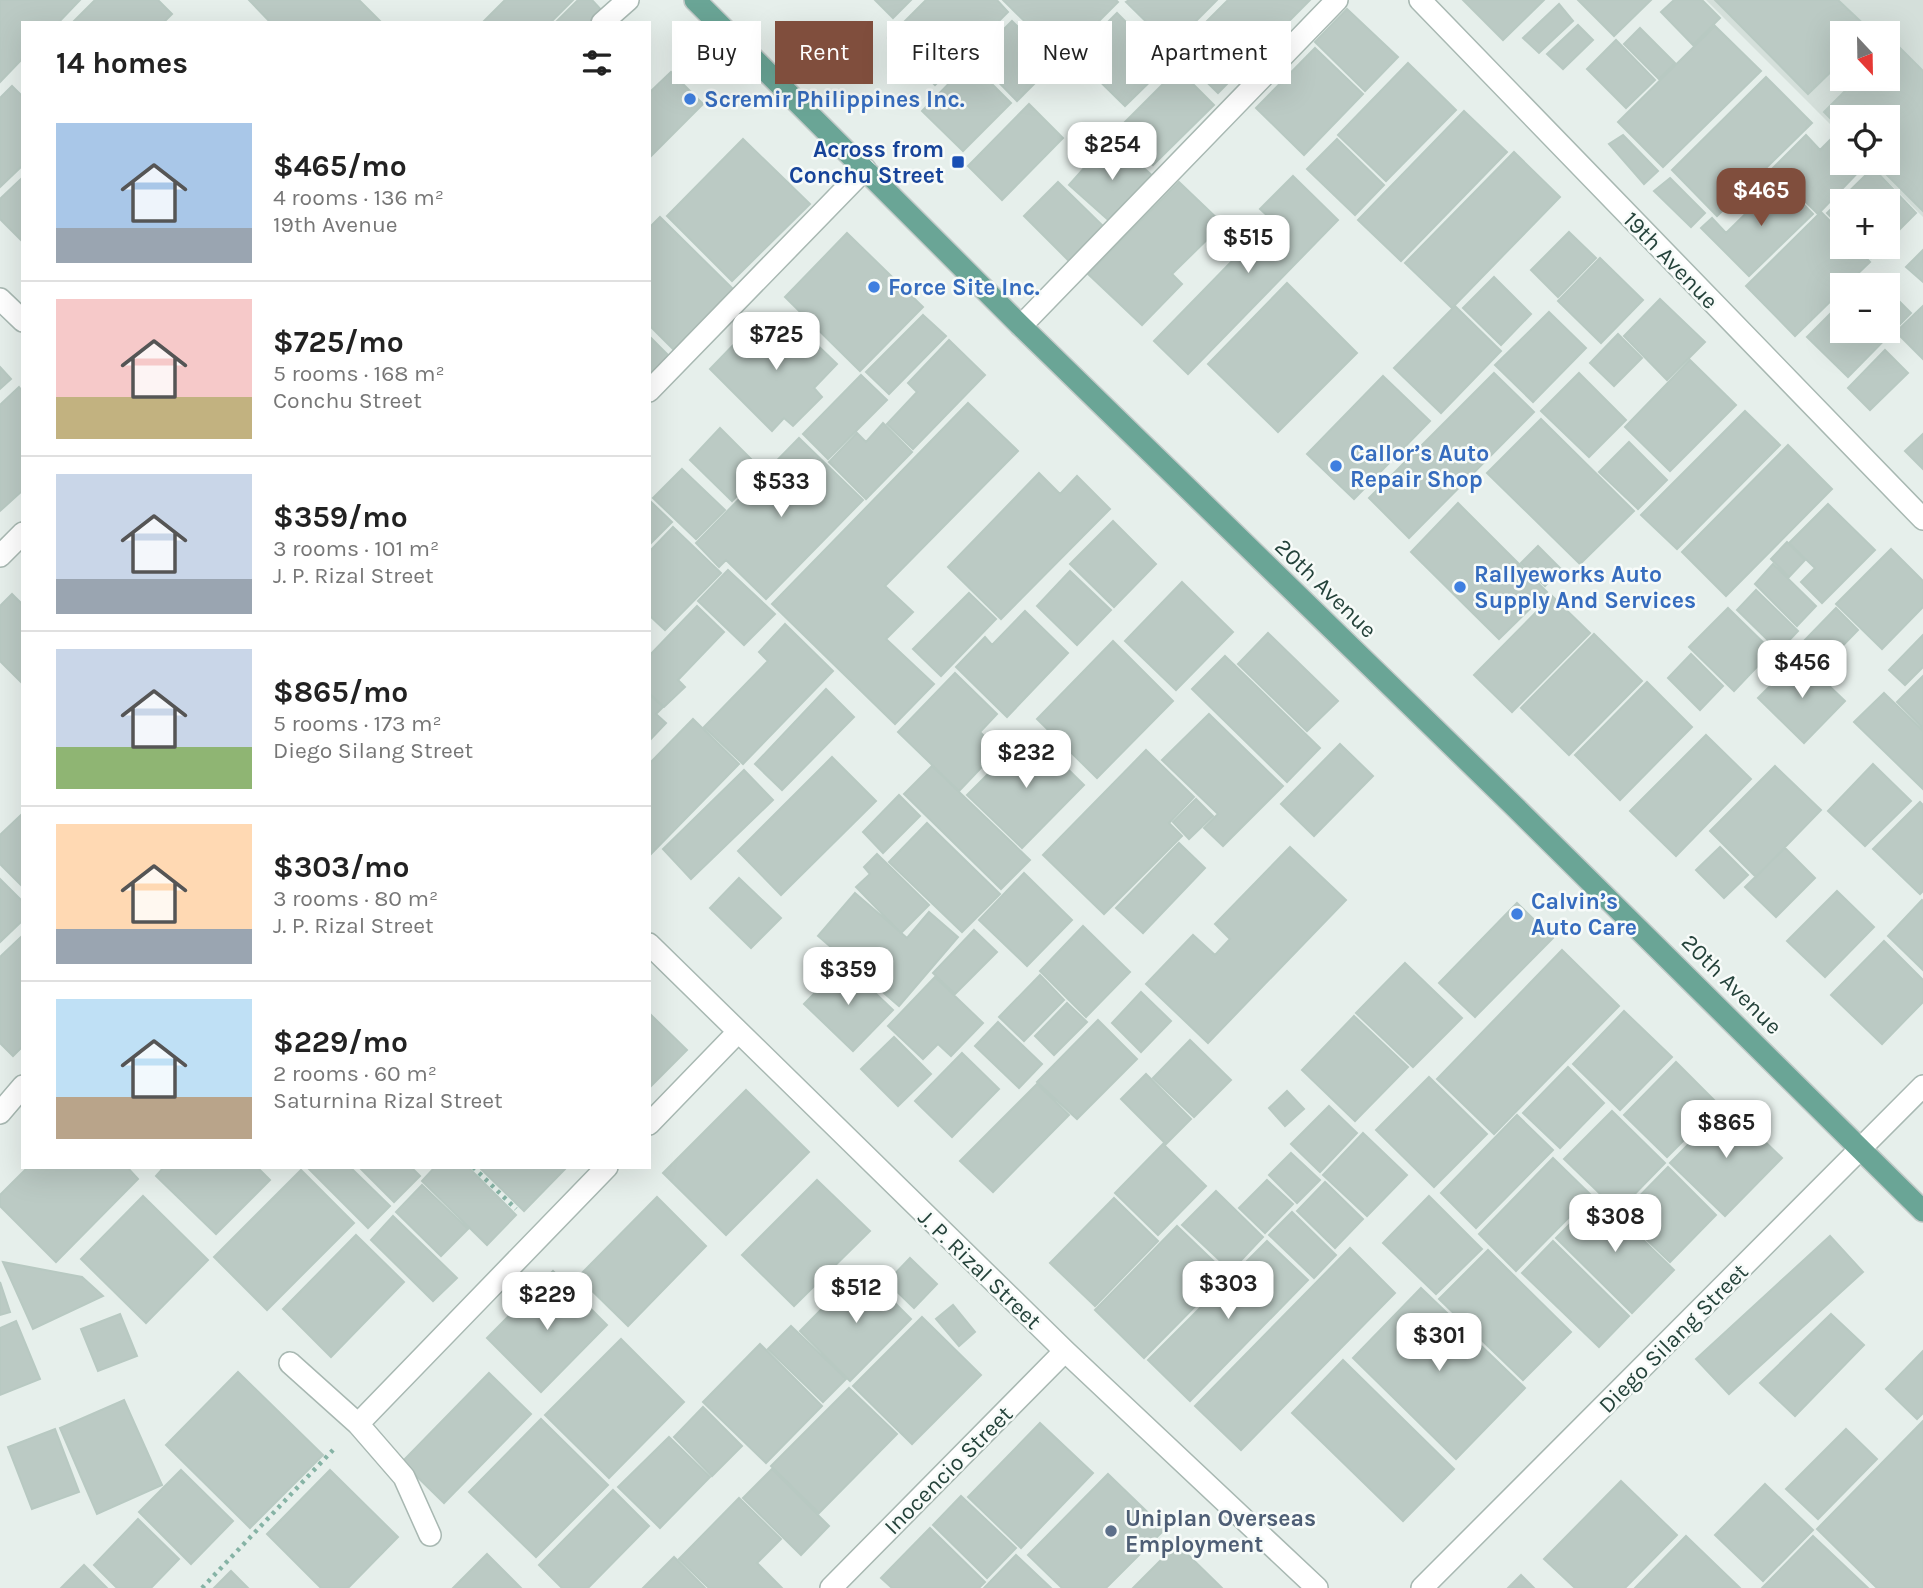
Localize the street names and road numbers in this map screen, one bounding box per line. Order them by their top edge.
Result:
street label: 19th Avenue [1618,206,1724,315]
street label: 20th Avenue [1269,533,1382,643]
street label: 20th Avenue [1676,929,1787,1040]
street label: J. P. Rizal Street [912,1204,1047,1335]
street label: Diego Silang Street [1593,1258,1754,1419]
street label: Inocencio Street [879,1400,1018,1540]

